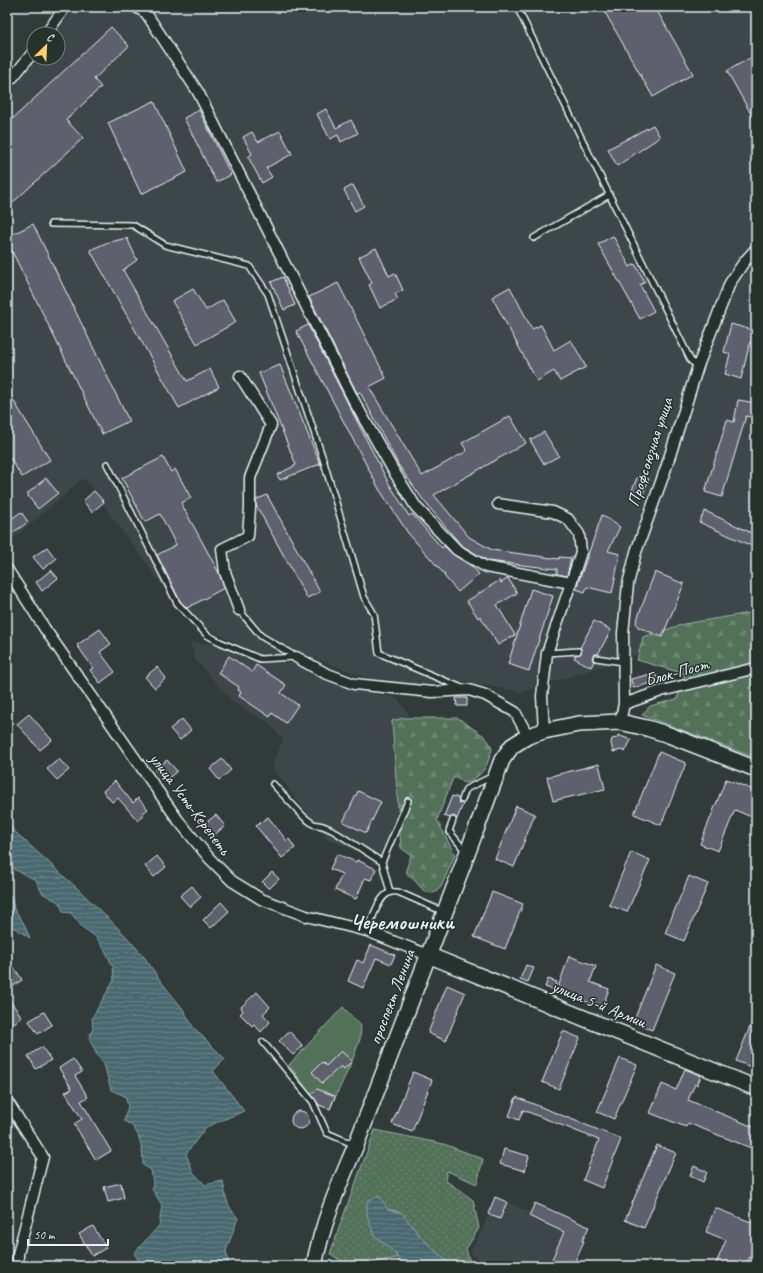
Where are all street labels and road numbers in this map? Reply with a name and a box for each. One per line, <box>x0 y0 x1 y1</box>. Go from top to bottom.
street label: Профсоюзная улица <box>623 394 679 509</box>
street label: Блок-Пост <box>643 653 713 691</box>
street label: улица Усть-Керепеть <box>144 748 236 860</box>
street label: проспект Ленина <box>364 946 420 1047</box>
street label: улица 5-й Армии <box>548 975 651 1033</box>

